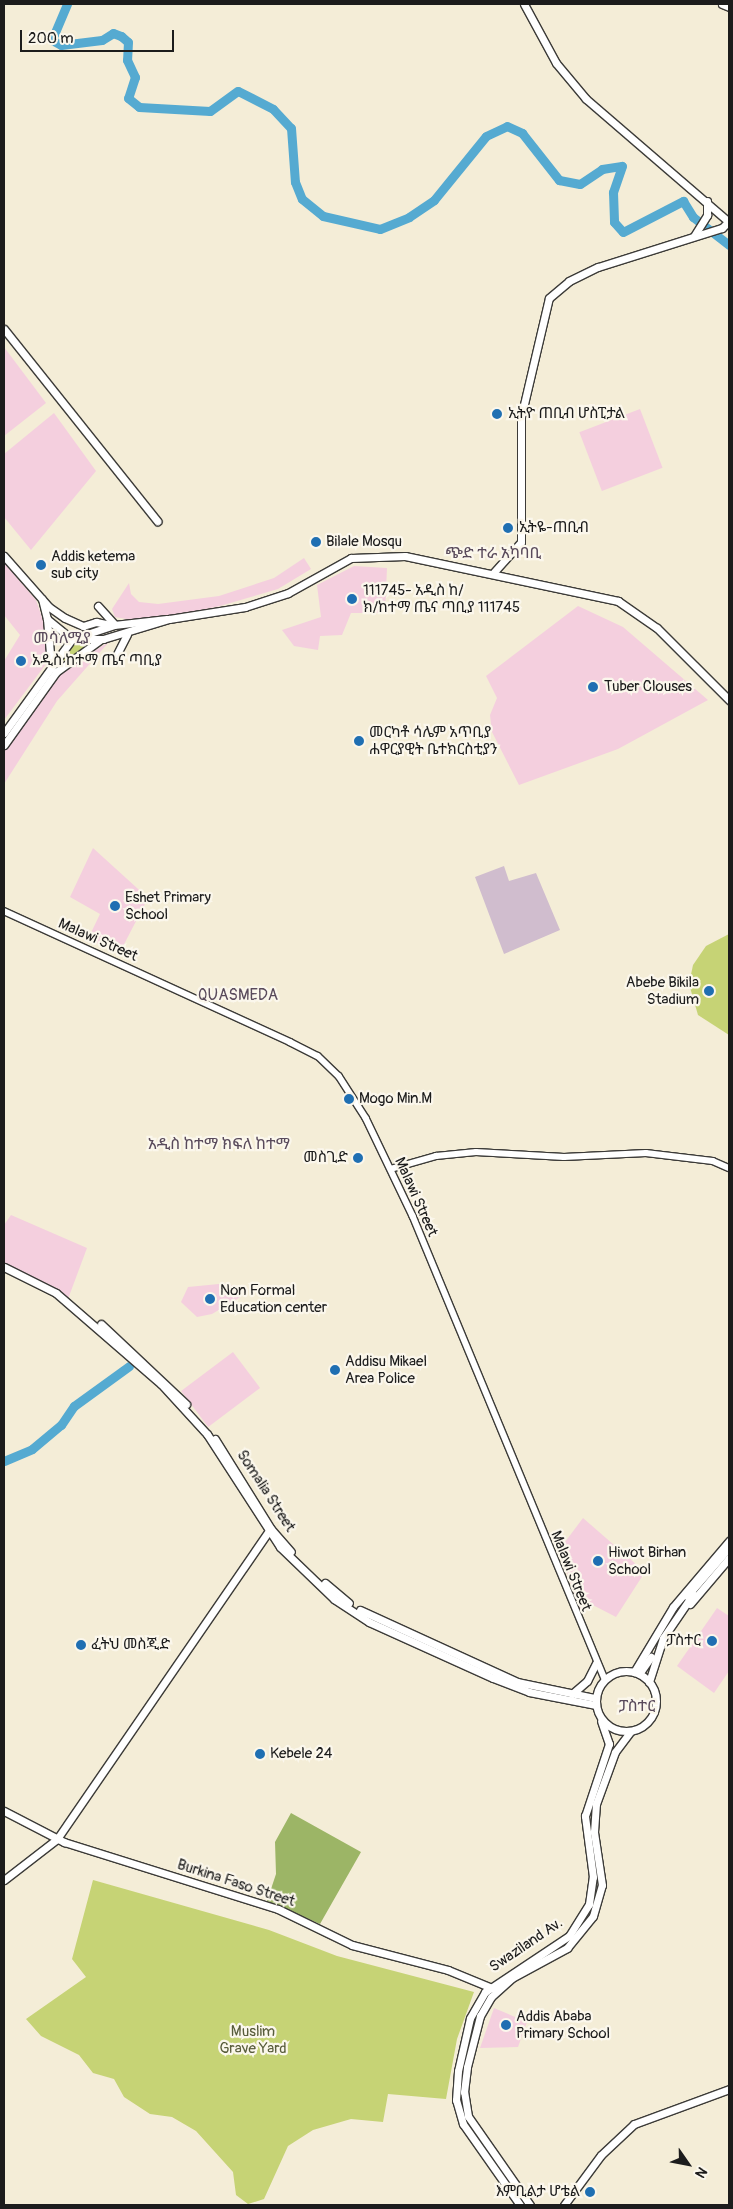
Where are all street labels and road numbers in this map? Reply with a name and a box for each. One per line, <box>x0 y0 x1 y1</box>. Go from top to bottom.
street label: Malawi Street <box>55 914 141 966</box>
street label: Malawi Street <box>390 1154 442 1240</box>
street label: Somalia Street <box>233 1447 299 1535</box>
street label: Malawi Street <box>547 1528 595 1614</box>
street label: Burkina Faso Street <box>175 1855 297 1911</box>
street label: Swaziland Av. <box>486 1914 566 1976</box>

